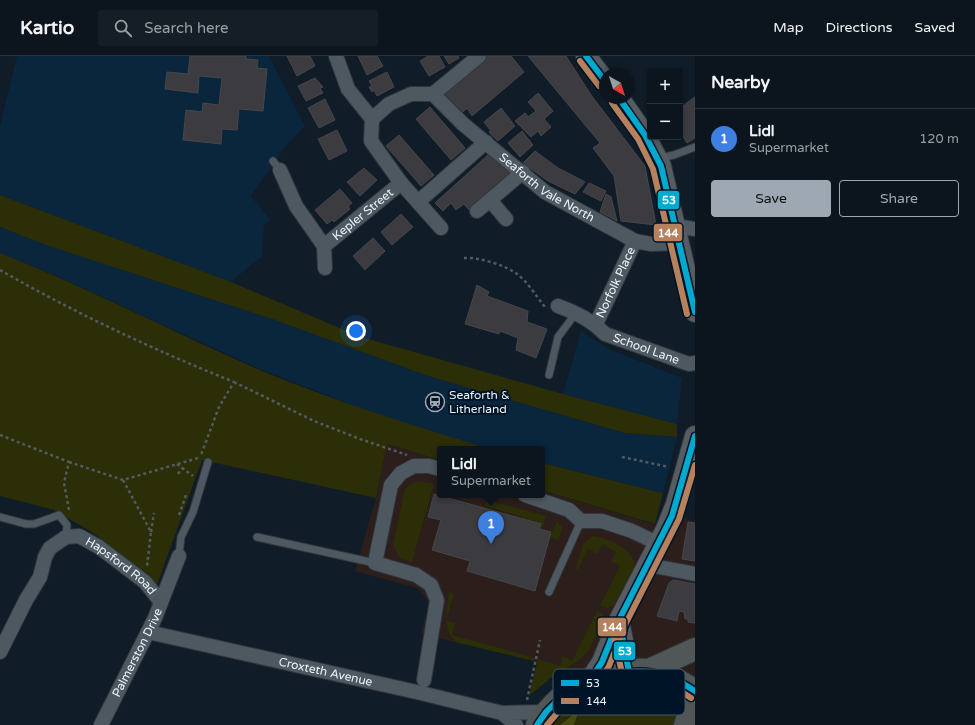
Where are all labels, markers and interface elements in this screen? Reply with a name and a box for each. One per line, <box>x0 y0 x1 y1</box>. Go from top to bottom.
search box <box>98 10 378 46</box>
text: Kartio <box>20 17 74 39</box>
icon: search <box>112 17 134 39</box>
text: Search here <box>144 19 229 37</box>
text: Map <box>773 19 804 36</box>
text: Directions <box>826 19 893 36</box>
text: Saved <box>915 19 955 36</box>
north arrow <box>599 68 635 104</box>
map controls <box>647 68 683 140</box>
button: + <box>647 68 683 104</box>
text: Nearby <box>711 72 770 93</box>
button: − <box>647 104 683 140</box>
text: Lidl <box>749 122 775 140</box>
text: 1 <box>720 131 728 147</box>
text: 120 m <box>919 131 959 147</box>
text: Supermarket <box>749 140 829 156</box>
street label: Seaforth Vale North <box>496 150 597 225</box>
button: Save <box>711 180 831 217</box>
button: Share <box>839 180 959 217</box>
street label: Kepler Street <box>330 185 396 243</box>
line badge: 53 <box>657 190 680 210</box>
text: 53 <box>662 194 676 207</box>
line badge: 144 <box>653 223 683 242</box>
text: 144 <box>658 227 678 240</box>
street label: Norfolk Place <box>593 245 638 320</box>
your location <box>346 321 366 341</box>
street label: School Lane <box>611 330 682 367</box>
place label: Seaforth & Litherland <box>449 388 510 416</box>
station icon: Seaforth & Litherland <box>424 391 446 413</box>
popup <box>437 446 545 498</box>
text: Lidl <box>451 455 477 473</box>
text: Supermarket <box>451 473 531 489</box>
pin: 1 <box>478 511 504 544</box>
street label: Hapsford Road <box>83 534 159 597</box>
street label: Palmerston Drive <box>109 606 165 699</box>
line badge: 144 <box>597 617 627 637</box>
text: 144 <box>602 621 622 634</box>
line badge: 53 <box>613 641 636 661</box>
text: 53 <box>618 645 632 658</box>
street label: Croxteth Avenue <box>277 654 374 689</box>
legend <box>553 669 685 715</box>
text: 53 <box>586 677 600 690</box>
text: 144 <box>586 695 607 708</box>

